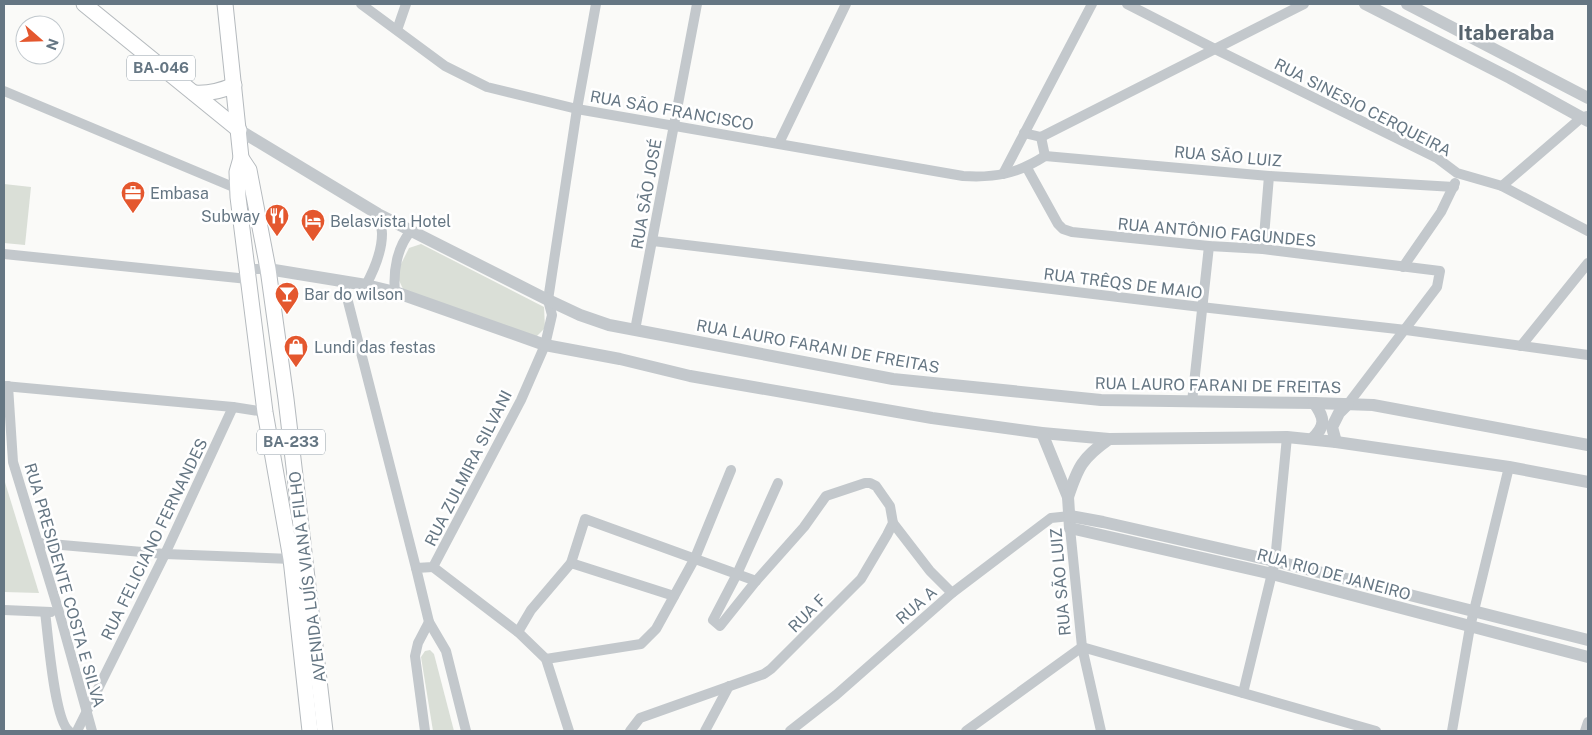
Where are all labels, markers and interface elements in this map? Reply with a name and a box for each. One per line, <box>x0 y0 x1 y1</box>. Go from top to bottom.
north arrow <box>15 15 65 65</box>
district label: Itaberaba <box>1458 20 1554 45</box>
text: N <box>43 37 62 52</box>
street label: RUA SINESIO CERQUEIRA <box>1271 55 1454 160</box>
road number: BA-046 <box>127 56 195 80</box>
street label: RUA SÃO FRANCISCO <box>589 86 755 134</box>
street label: RUA SÃO JOSÉ <box>626 137 666 251</box>
street label: RUA SÃO LUIZ <box>1173 141 1283 171</box>
office icon: Embasa <box>120 180 146 214</box>
place label: Embasa <box>150 184 209 203</box>
restaurant icon: Subway <box>264 203 290 237</box>
place label: Subway <box>201 207 260 226</box>
hotel icon: Belasvista Hotel <box>300 208 326 242</box>
place label: Belasvista Hotel <box>330 212 451 231</box>
street label: RUA ANTÔNIO FAGUNDES <box>1117 213 1317 251</box>
street label: RUA TRÊQS DE MAIO <box>1042 263 1204 303</box>
bar icon: Bar do wilson <box>274 281 300 315</box>
place label: Bar do wilson <box>304 285 403 304</box>
street label: RUA LAURO FARANI DE FREITAS <box>695 316 941 377</box>
shop icon: Lundi das festas <box>283 334 309 368</box>
place label: Lundi das festas <box>314 338 436 357</box>
street label: RUA LAURO FARANI DE FREITAS <box>1095 374 1341 397</box>
street label: RUA ZULMIRA SILVANI <box>421 387 516 549</box>
road number: BA-233 <box>257 430 325 454</box>
street label: RUA FELICIANO FERNANDES <box>97 435 212 643</box>
street label: RUA PRESIDENTE COSTA E SILVA <box>20 461 109 709</box>
street label: AVENIDA LUÍS VIANA FILHO <box>284 470 330 684</box>
street label: RUA SÃO LUIZ <box>1045 527 1075 637</box>
street label: RUA RIO DE JANEIRO <box>1255 545 1413 604</box>
street label: RUA A <box>892 583 941 628</box>
street label: RUA F <box>784 590 830 636</box>

